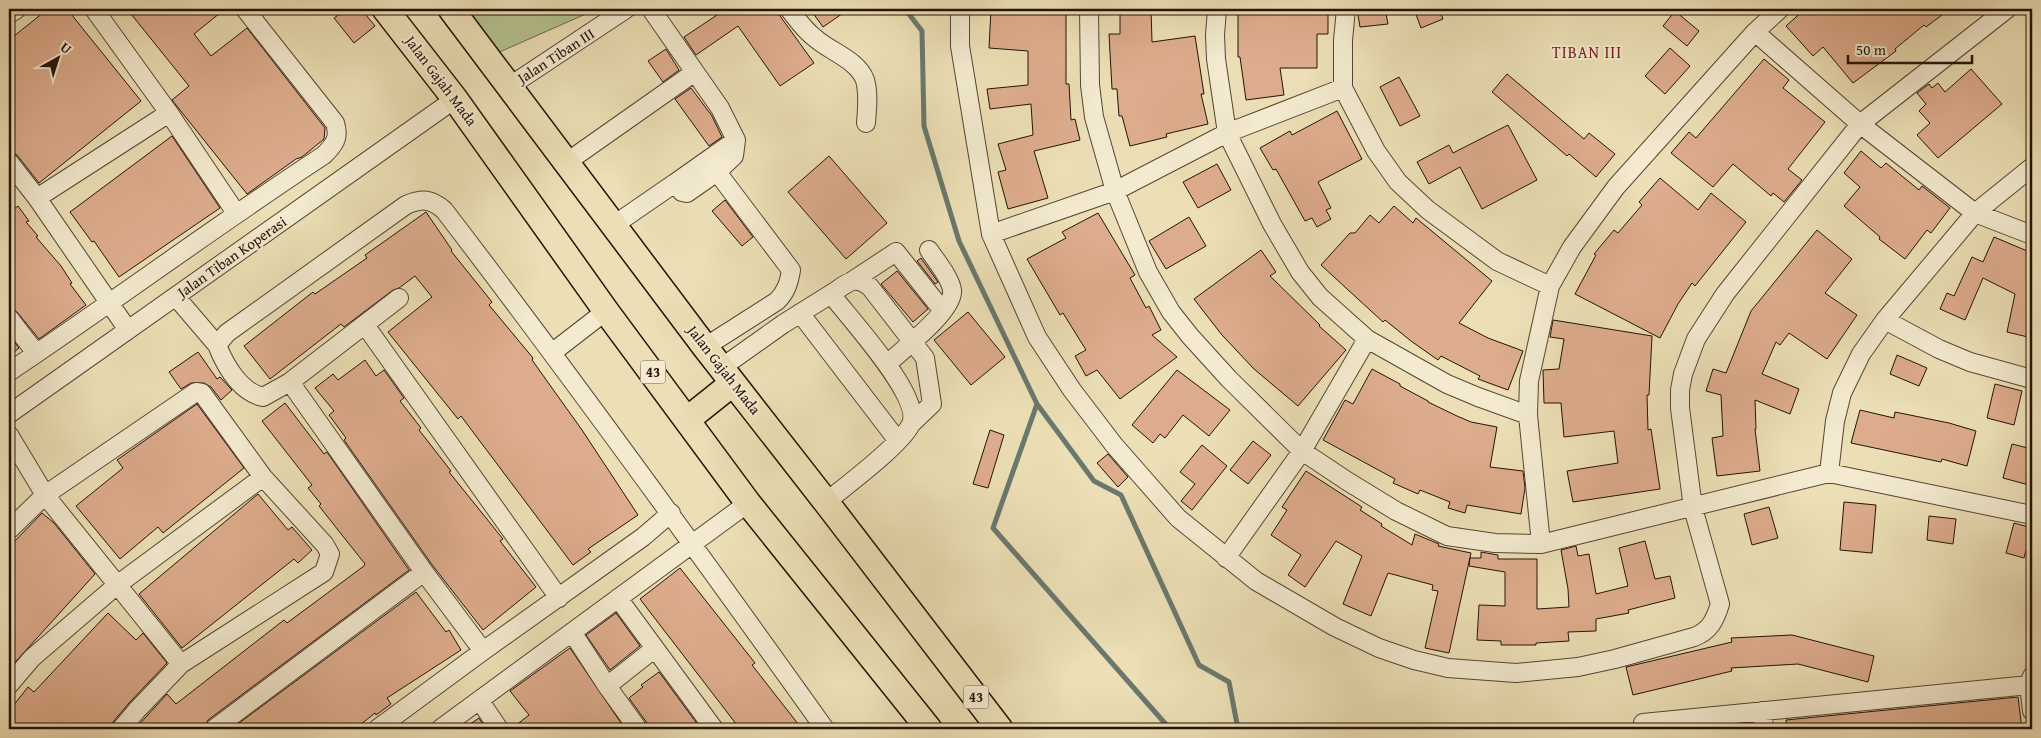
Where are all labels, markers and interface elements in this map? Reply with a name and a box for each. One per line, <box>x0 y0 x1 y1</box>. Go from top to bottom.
street label: Jalan Tiban III <box>511 23 598 89</box>
street label: Jalan Gajah Mada <box>399 30 482 130</box>
north arrow <box>32 32 82 82</box>
scale bar <box>1848 32 1972 64</box>
text: U <box>56 37 77 59</box>
text: 50 m <box>1856 39 1887 60</box>
district label: TIBAN III <box>1552 40 1622 64</box>
street label: Jalan Tiban Koperasi <box>171 211 291 303</box>
street label: Jalan Gajah Mada <box>682 319 766 419</box>
road number: 43 <box>640 361 666 384</box>
road number: 43 <box>964 686 988 709</box>

